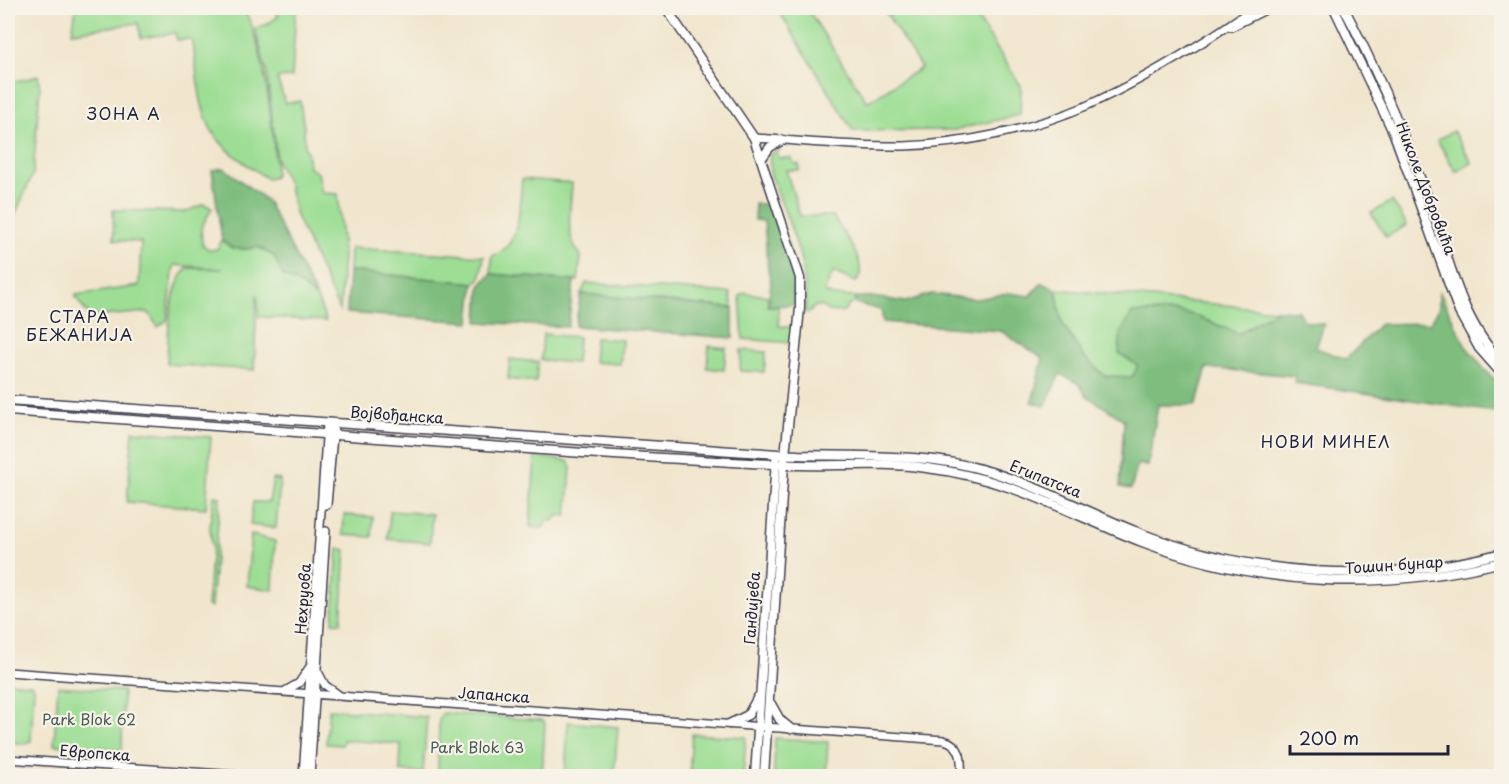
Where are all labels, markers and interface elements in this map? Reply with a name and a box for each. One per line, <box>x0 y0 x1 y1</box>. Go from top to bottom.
district label: ЗОНА А <box>87 101 161 125</box>
street label: Николе Добровића <box>1391 118 1463 258</box>
district label: СТАРА БЕЖАНИЈА <box>26 304 134 346</box>
street label: Војвођанска <box>349 399 445 429</box>
district label: НОВИ МИНЕЛ <box>1261 429 1391 453</box>
street label: Египатска <box>1007 453 1086 503</box>
street label: Тошин бунар <box>1344 549 1444 579</box>
street label: Нехруова <box>288 562 316 635</box>
street label: Гандијева <box>737 570 765 645</box>
street label: Јапанска <box>457 680 531 708</box>
park label: Park Blok 62 <box>42 707 136 730</box>
scale bar <box>1290 718 1448 756</box>
text: 200 m <box>1299 724 1359 751</box>
park label: Park Blok 63 <box>430 735 524 758</box>
street label: Европска <box>59 738 132 766</box>

